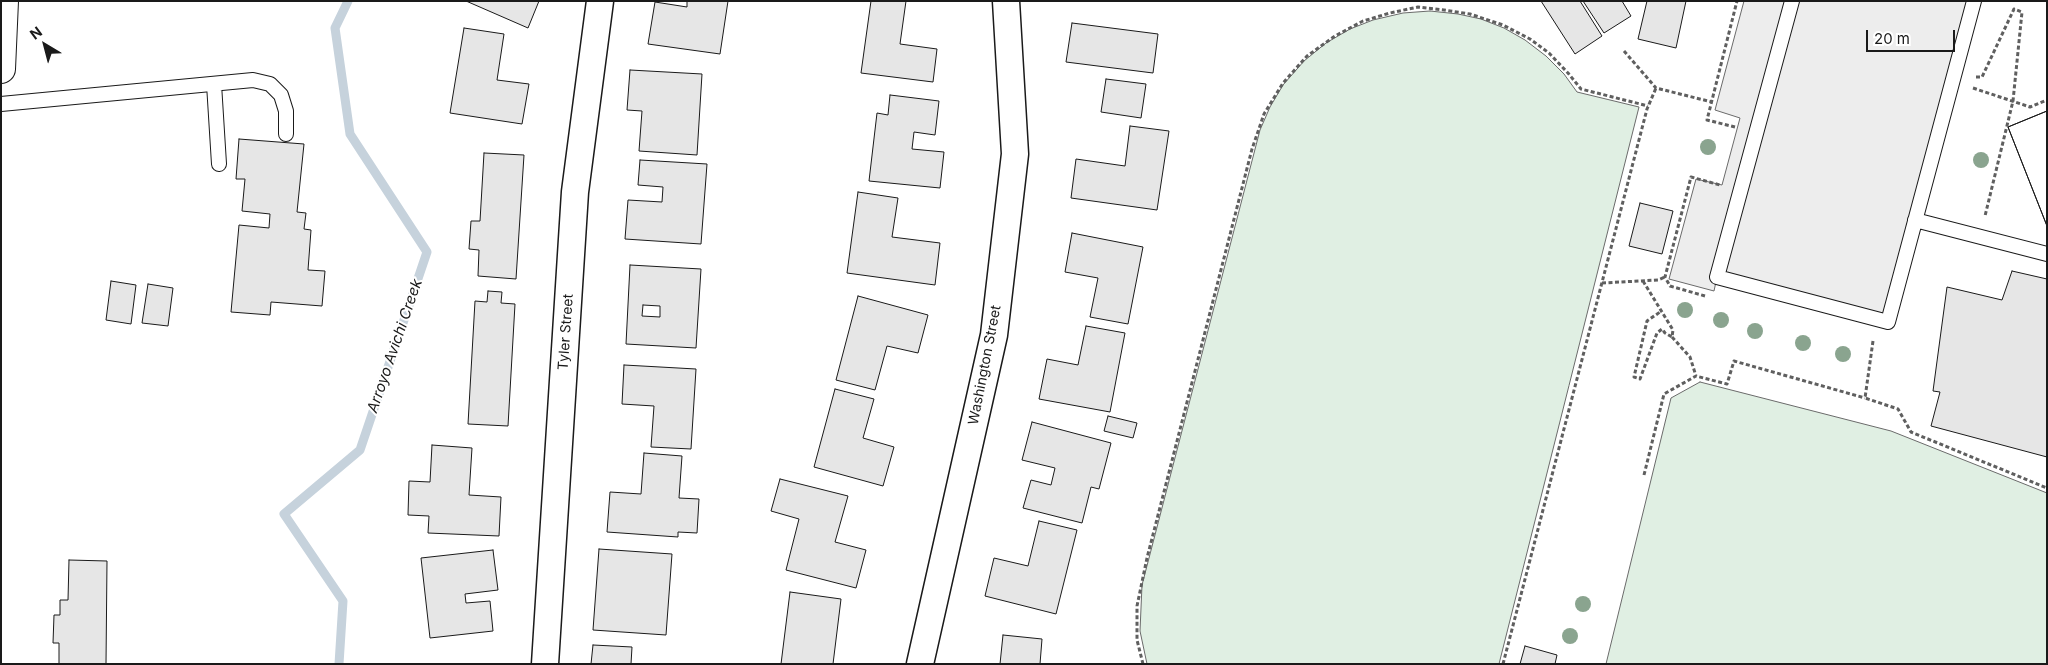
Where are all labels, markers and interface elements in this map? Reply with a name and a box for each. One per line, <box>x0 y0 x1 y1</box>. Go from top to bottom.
north arrow <box>20 20 70 70</box>
scale bar <box>1868 20 1957 52</box>
text: N <box>26 23 45 43</box>
text: 20 m <box>1874 29 1910 48</box>
water label: Arroyo Avichi Creek <box>364 277 426 415</box>
street label: Tyler Street <box>555 293 577 371</box>
street label: Washington Street <box>965 304 1005 426</box>

